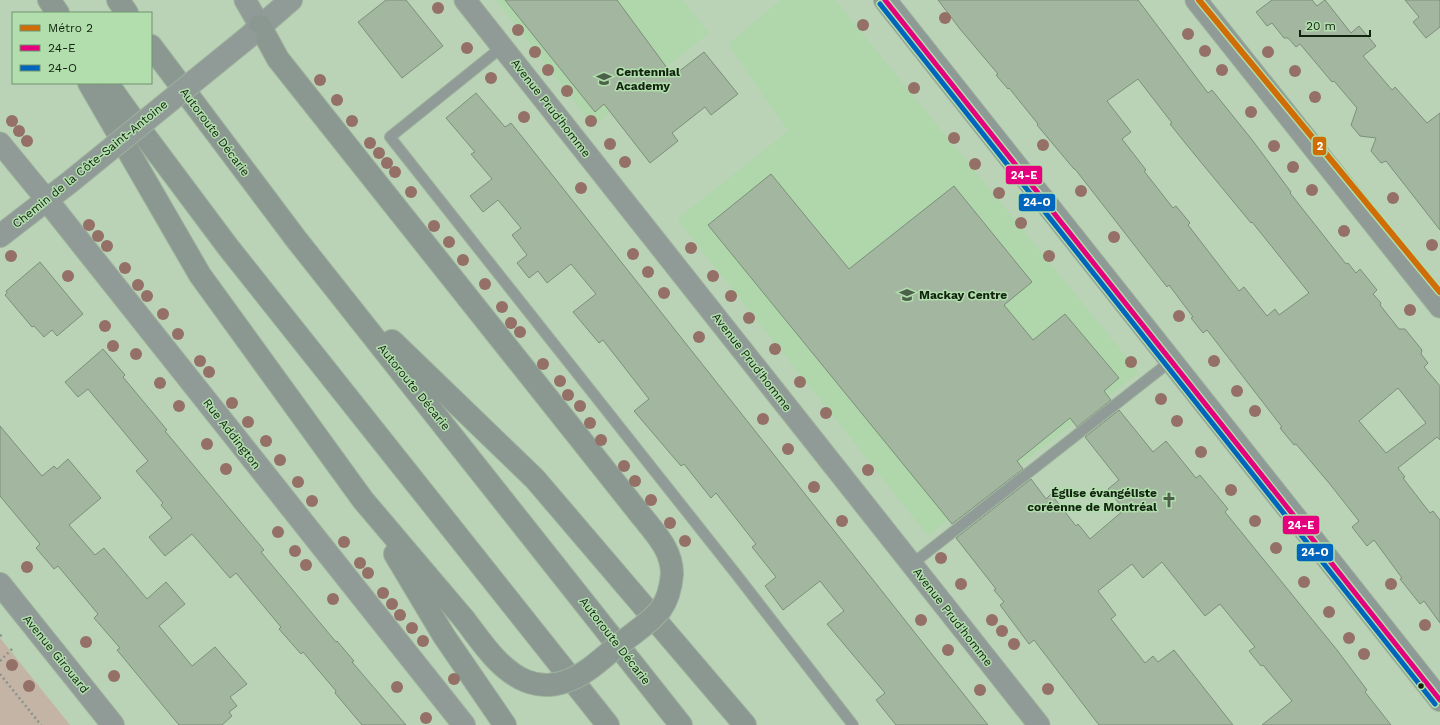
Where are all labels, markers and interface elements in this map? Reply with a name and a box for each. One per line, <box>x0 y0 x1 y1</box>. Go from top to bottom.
legend <box>12 12 152 84</box>
scale bar <box>1300 12 1370 38</box>
text: 20 m <box>1306 19 1336 33</box>
text: Métro 2 <box>48 21 93 35</box>
text: 24-E <box>48 41 76 55</box>
street label: Avenue Prud'homme <box>508 56 594 160</box>
text: 24-O <box>48 61 77 75</box>
place label: Centennial Academy <box>616 65 680 93</box>
school or university icon: Centennial Academy <box>595 70 613 88</box>
street label: Autoroute Décarie <box>177 85 253 179</box>
street label: Chemin de la Côte-Saint-Antoine <box>10 97 170 231</box>
line badge: 2 <box>1312 136 1327 156</box>
text: 2 <box>1317 140 1324 153</box>
line badge: 24-E <box>1005 165 1043 185</box>
text: 24-E <box>1011 169 1037 182</box>
line badge: 24-O <box>1018 193 1056 212</box>
text: 24-O <box>1023 196 1051 209</box>
school or university icon: Mackay Centre <box>898 286 916 304</box>
place label: Mackay Centre <box>919 288 1007 302</box>
street label: Avenue Prud'homme <box>709 310 795 414</box>
street label: Autoroute Décarie <box>375 341 453 433</box>
street label: Rue Addington <box>200 396 264 472</box>
place label: Église évangéliste coréenne de Montréal <box>1027 486 1157 514</box>
church icon: Église évangéliste coréenne de Montréal <box>1160 491 1178 509</box>
line badge: 24-E <box>1282 515 1320 535</box>
text: 24-E <box>1288 519 1314 532</box>
line badge: 24-O <box>1296 543 1334 562</box>
text: 24-O <box>1301 546 1329 559</box>
street label: Avenue Prud'homme <box>910 565 996 669</box>
street label: Autoroute Décarie <box>577 595 653 687</box>
street label: Avenue Girouard <box>20 612 92 696</box>
unlabelled marker <box>1416 681 1426 691</box>

